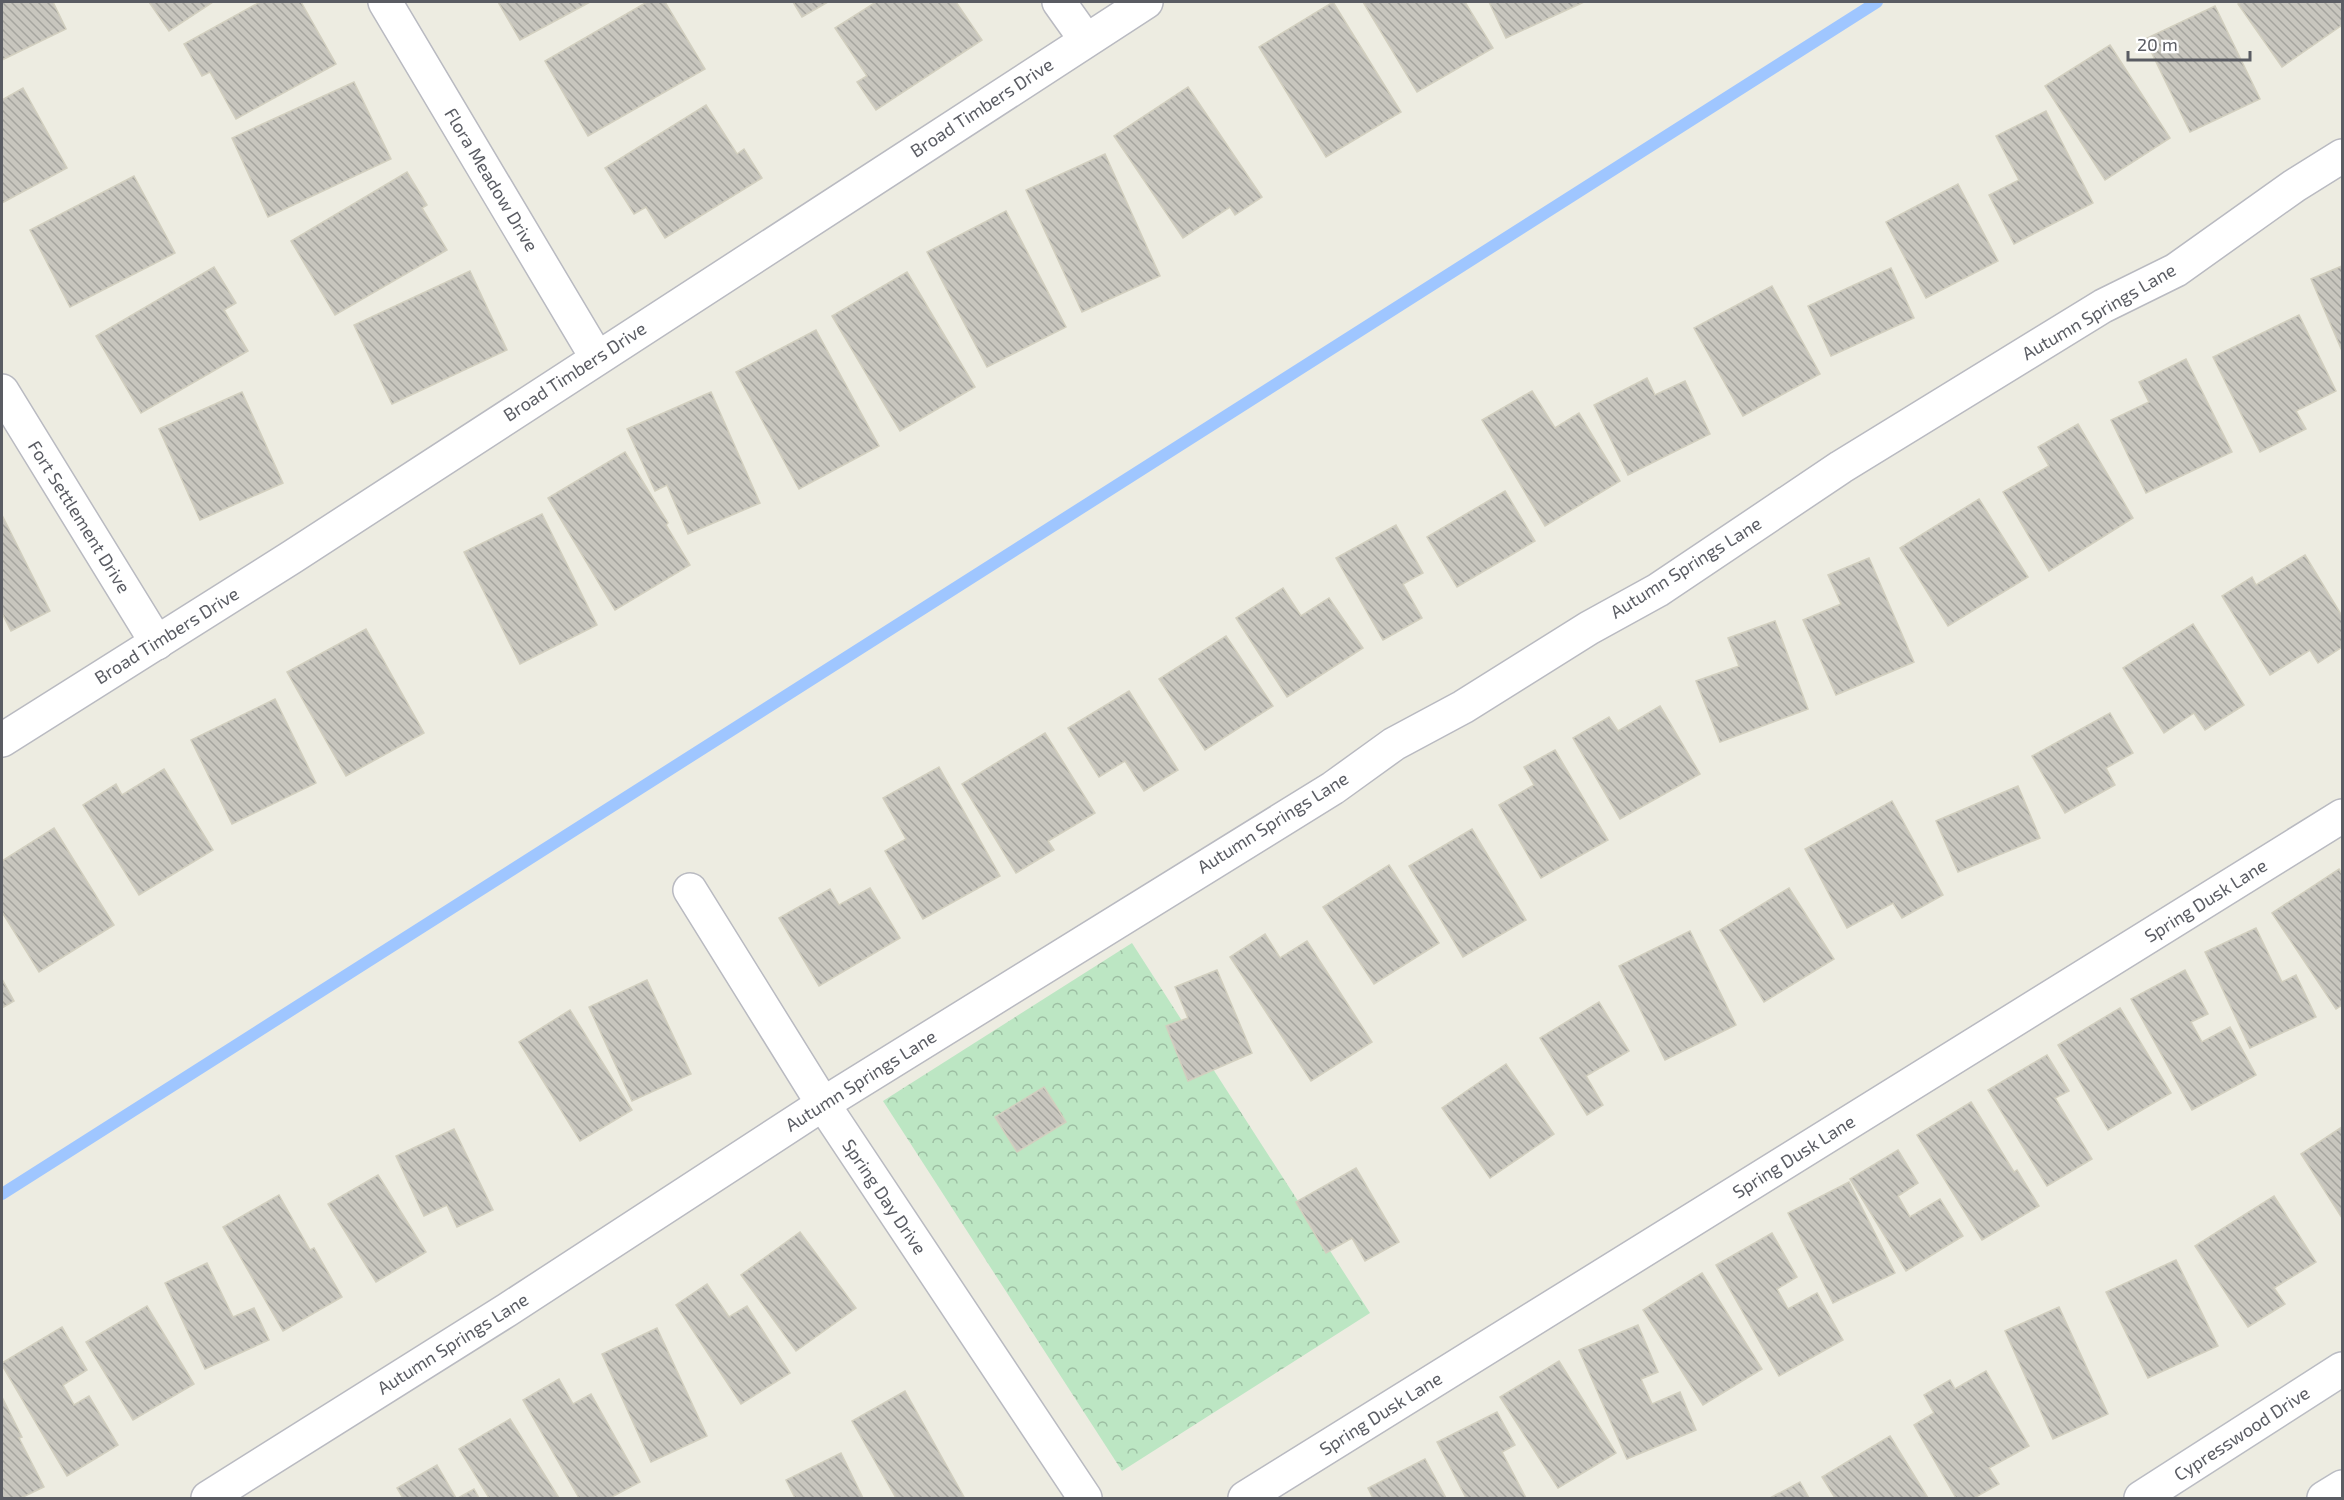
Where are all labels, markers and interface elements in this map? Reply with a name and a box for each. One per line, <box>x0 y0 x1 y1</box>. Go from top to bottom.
scale bar <box>2128 24 2250 62</box>
text: 20 m <box>2137 33 2178 55</box>
street label: Broad Timbers Drive <box>906 53 1057 162</box>
street label: Flora Meadow Drive <box>440 104 543 255</box>
street label: Autumn Springs Lane <box>2018 258 2179 364</box>
street label: Broad Timbers Drive <box>499 317 650 426</box>
street label: Fort Settlement Drive <box>24 436 136 597</box>
street label: Autumn Springs Lane <box>1606 512 1765 623</box>
street label: Broad Timbers Drive <box>90 582 243 688</box>
street label: Autumn Springs Lane <box>1193 767 1352 878</box>
street label: Spring Dusk Lane <box>2140 854 2271 947</box>
street label: Autumn Springs Lane <box>781 1025 940 1136</box>
street label: Spring Dusk Lane <box>1728 1110 1859 1203</box>
street label: Spring Day Drive <box>838 1135 932 1258</box>
street label: Autumn Springs Lane <box>373 1288 532 1399</box>
street label: Spring Dusk Lane <box>1315 1367 1446 1460</box>
street label: Cypresswood Drive <box>2170 1381 2313 1485</box>

